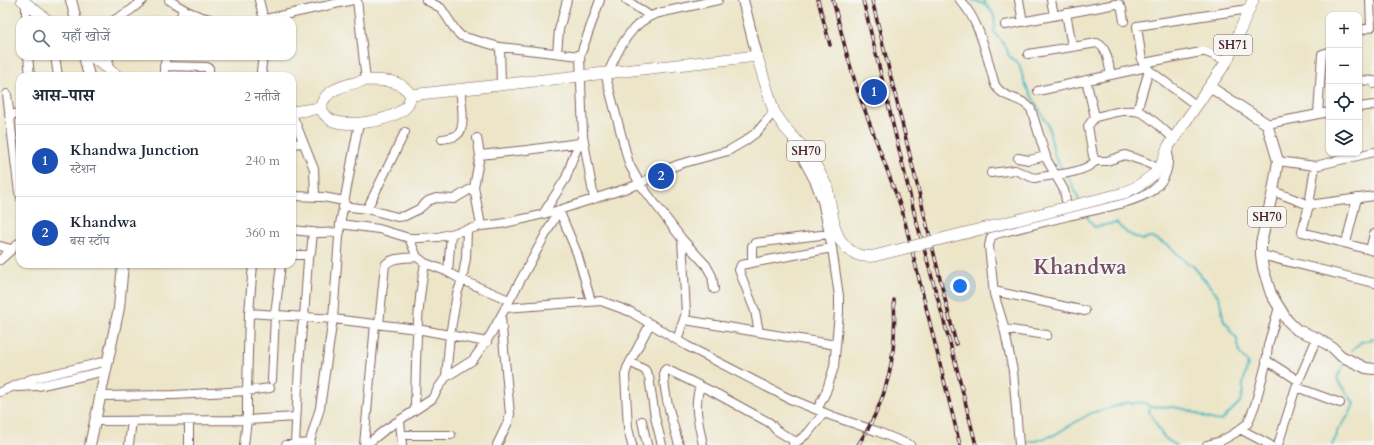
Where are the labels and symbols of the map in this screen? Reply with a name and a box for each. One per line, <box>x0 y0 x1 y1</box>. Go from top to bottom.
road number: SH71 <box>1214 35 1252 55</box>
pin: 1 <box>861 77 887 107</box>
road number: SH70 <box>787 141 825 161</box>
pin: 2 <box>648 161 674 191</box>
road number: SH70 <box>1248 207 1286 227</box>
district label: Khandwa <box>1033 253 1127 282</box>
your location <box>950 276 970 296</box>

